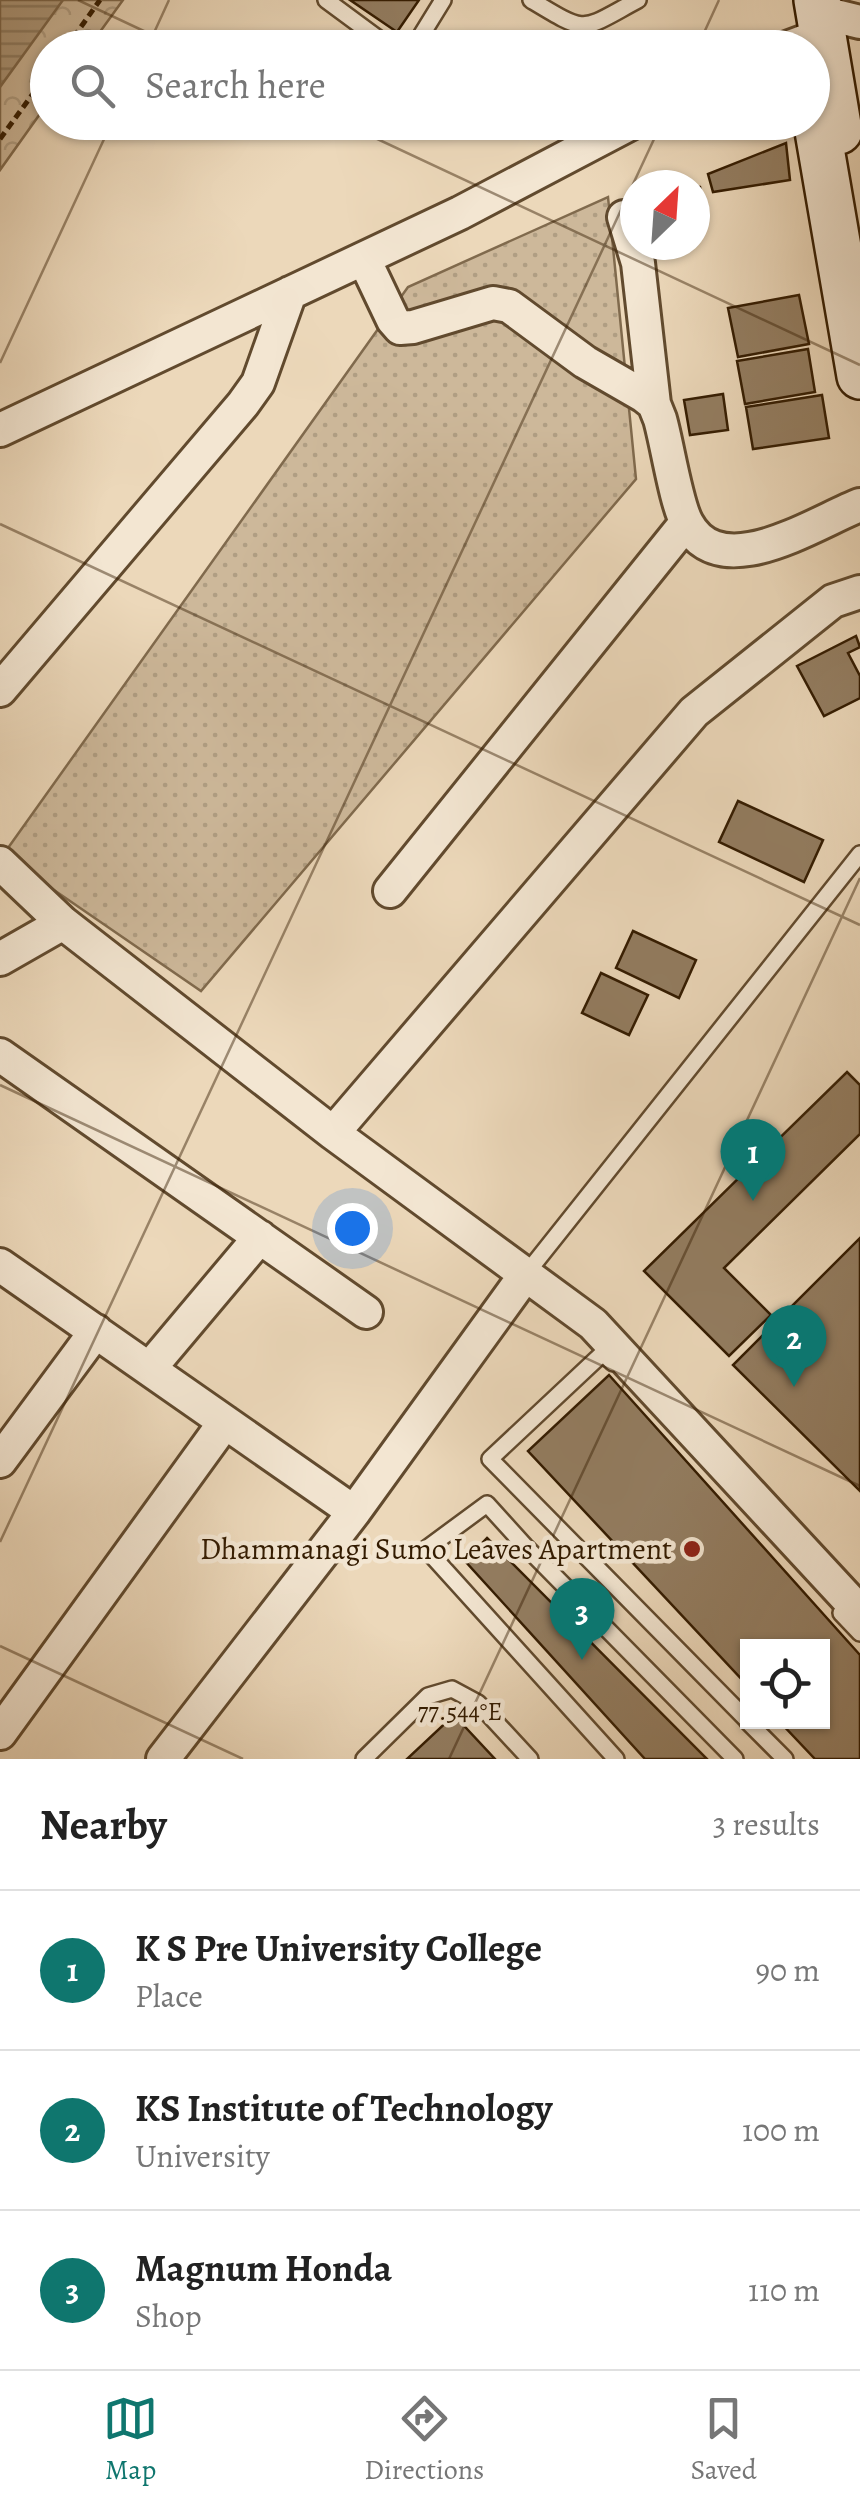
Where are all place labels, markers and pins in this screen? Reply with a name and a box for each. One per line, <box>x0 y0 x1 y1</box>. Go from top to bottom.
pin: 1 <box>720 1118 786 1201</box>
pin: 2 <box>762 1304 826 1387</box>
place label: Dhammanagi Sumo Leaves Apartment <box>200 1529 672 1569</box>
marker: Dhammanagi Sumo Leaves Apartment <box>681 1538 703 1560</box>
pin: 3 <box>550 1578 614 1660</box>

